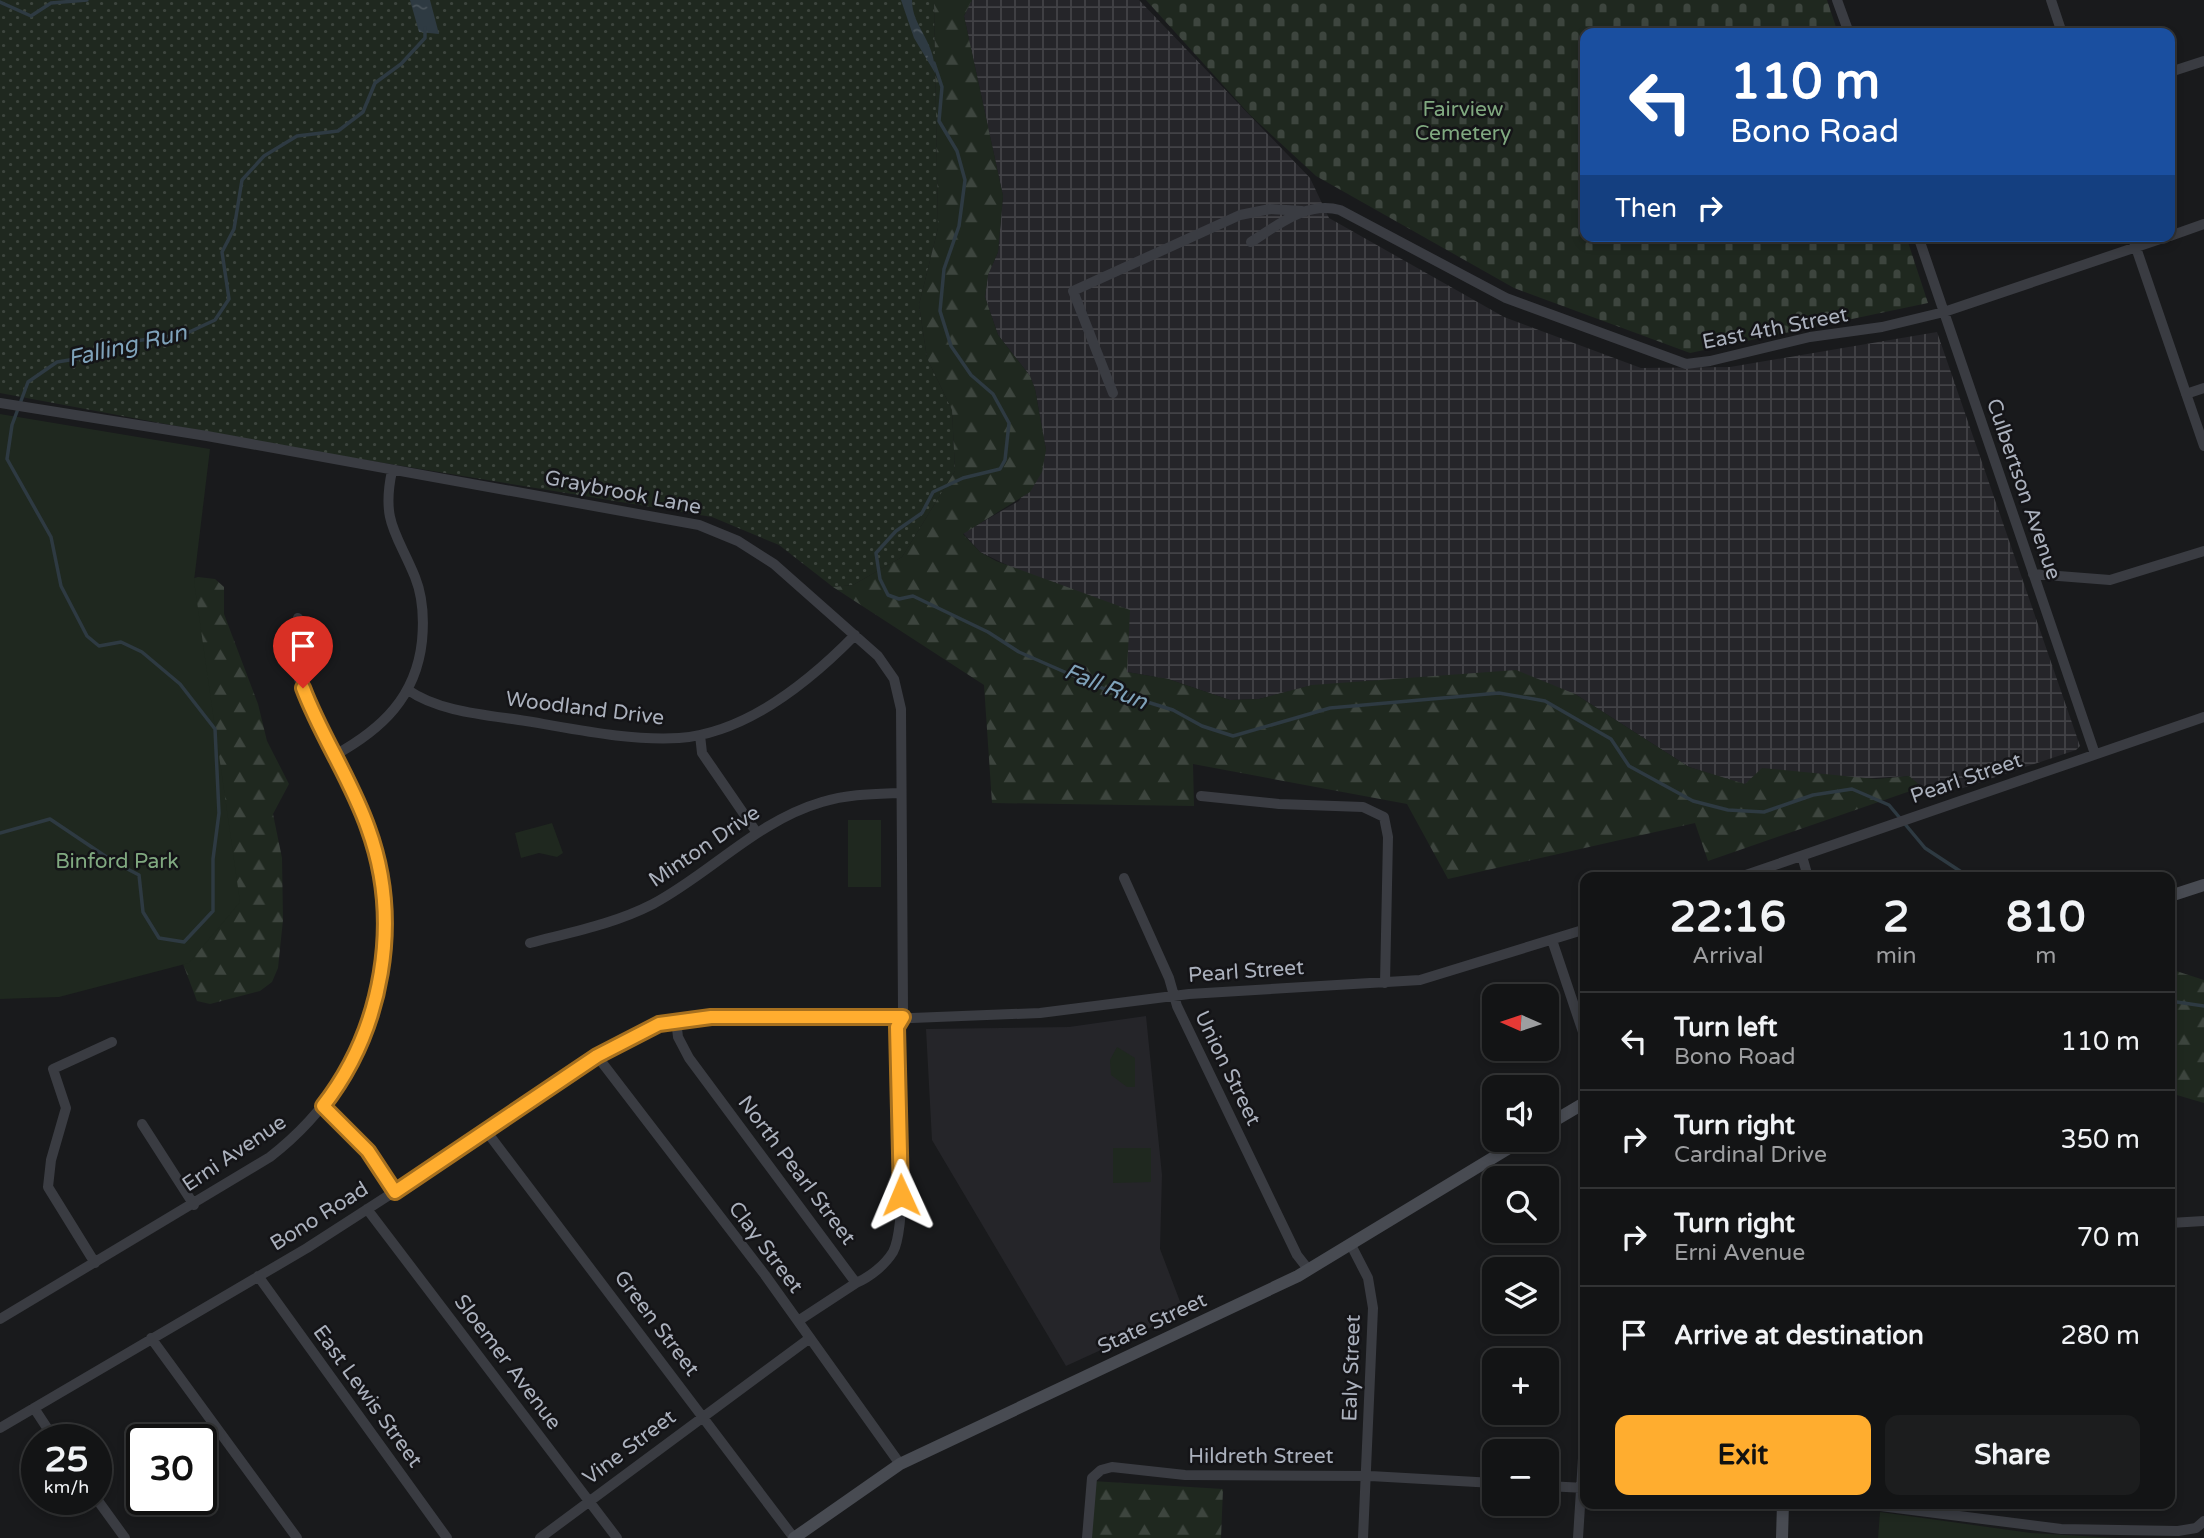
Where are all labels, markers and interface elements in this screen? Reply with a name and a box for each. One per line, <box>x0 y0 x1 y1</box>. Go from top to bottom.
text: 110 m <box>1730 53 1880 112</box>
icon: left <box>1615 56 1706 147</box>
park label: Fairview Cemetery <box>1415 97 1511 146</box>
text: Bono Road <box>1730 113 1899 151</box>
icon: right <box>1691 189 1729 227</box>
text: Then <box>1615 193 1677 224</box>
street label: East 4th Street <box>1700 302 1850 355</box>
water label: Falling Run <box>65 318 190 373</box>
street label: Culbertson Avenue <box>1981 395 2066 583</box>
street label: Graybrook Lane <box>543 465 703 520</box>
pin <box>273 616 333 688</box>
icon: arrive <box>284 627 322 665</box>
water label: Fall Run <box>1060 658 1152 717</box>
street label: Woodland Drive <box>504 686 666 731</box>
street label: Pearl Street <box>1907 748 2025 809</box>
street label: Minton Drive <box>644 800 765 893</box>
park label: Binford Park <box>55 849 179 874</box>
text: 22:16 <box>1670 892 1786 943</box>
text: 2 <box>1883 892 1909 943</box>
text: 810 <box>2006 892 2085 943</box>
text: Arrival <box>1692 942 1763 970</box>
text: min <box>1876 942 1917 970</box>
text: m <box>2035 942 2056 970</box>
street label: Pearl Street <box>1187 955 1305 988</box>
north arrow <box>1482 984 1559 1060</box>
map controls <box>1482 984 1559 1516</box>
street label: Union Street <box>1189 1007 1266 1130</box>
text: Turn left <box>1674 1012 1777 1043</box>
icon: left <box>1615 1022 1653 1060</box>
text: 110 m <box>2060 1026 2140 1057</box>
text: Bono Road <box>1674 1043 1796 1071</box>
button: sound <box>1482 1075 1559 1152</box>
street label: North Pearl Street <box>732 1091 861 1250</box>
street label: Erni Avenue <box>178 1109 291 1197</box>
text: Turn right <box>1674 1110 1795 1141</box>
icon: right <box>1615 1120 1653 1158</box>
text: 350 m <box>2060 1124 2140 1155</box>
text: Cardinal Drive <box>1674 1141 1827 1169</box>
position arrow <box>864 1158 938 1232</box>
button: search <box>1482 1166 1559 1243</box>
street label: Bono Road <box>266 1176 373 1256</box>
street label: Clay Street <box>723 1197 808 1298</box>
text: Turn right <box>1674 1208 1795 1239</box>
icon: right <box>1615 1218 1653 1256</box>
text: 70 m <box>2077 1222 2140 1253</box>
text: Erni Avenue <box>1674 1239 1805 1267</box>
button: layers <box>1482 1257 1559 1334</box>
street label: Green Street <box>609 1266 704 1381</box>
street label: State Street <box>1094 1287 1211 1360</box>
street label: Sloemer Avenue <box>449 1290 567 1435</box>
street label: Ealy Street <box>1337 1314 1366 1422</box>
icon: arrive <box>1615 1316 1653 1354</box>
street label: East Lewis Street <box>308 1320 428 1472</box>
text: Arrive at destination <box>1674 1320 1924 1351</box>
text: 280 m <box>2060 1320 2140 1351</box>
button: + <box>1482 1348 1559 1425</box>
street label: Vine Street <box>578 1404 681 1490</box>
button: Exit <box>1615 1415 1871 1495</box>
button: Share <box>1885 1415 2140 1495</box>
speed limit sign: 30 <box>126 1424 217 1515</box>
text: 25 <box>45 1439 88 1481</box>
button: − <box>1482 1439 1559 1516</box>
street label: Hildreth Street <box>1188 1444 1334 1469</box>
text: km/h <box>44 1476 89 1498</box>

